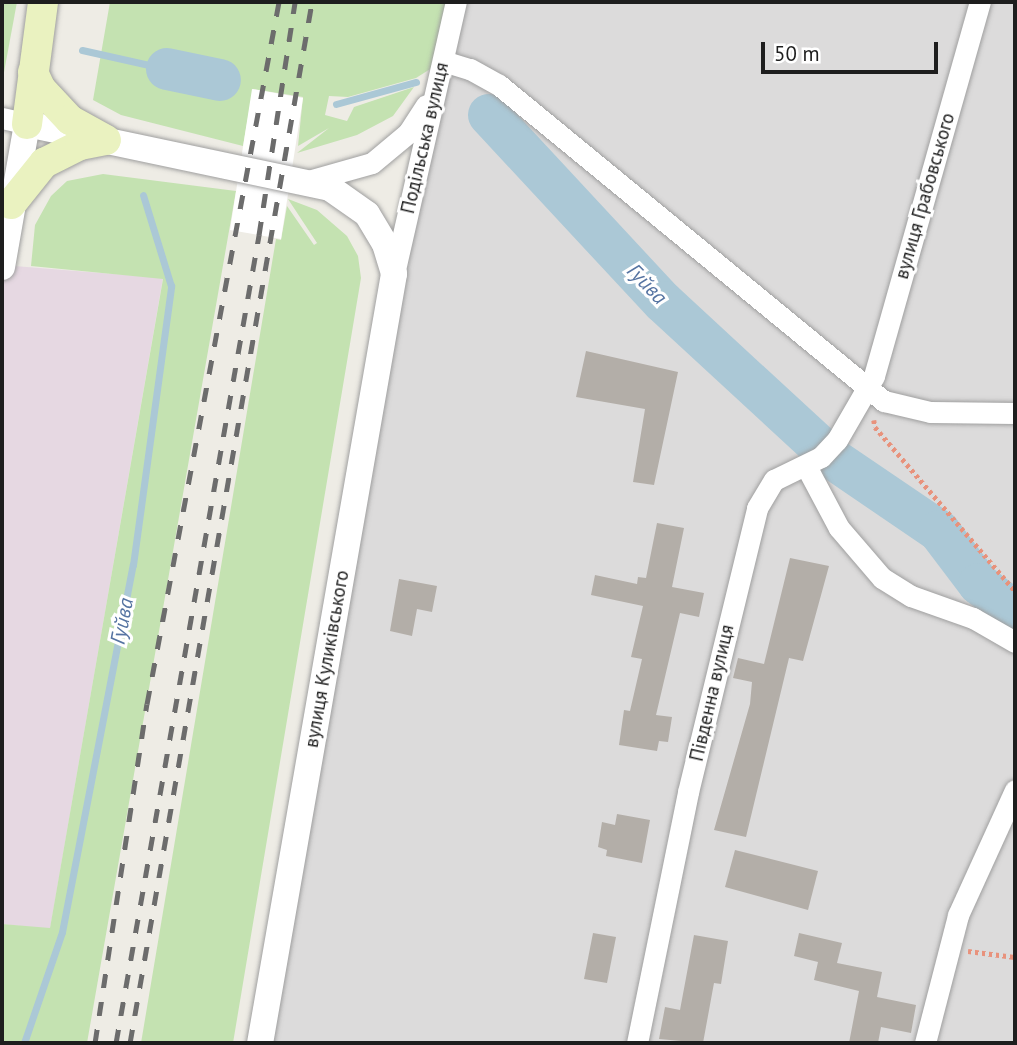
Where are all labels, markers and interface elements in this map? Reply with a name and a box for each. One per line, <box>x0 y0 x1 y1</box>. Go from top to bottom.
scale bar <box>765 28 942 72</box>
text: 50 m <box>774 40 820 67</box>
street label: Подільська вулиця <box>397 60 453 216</box>
street label: вулиця Грабовського <box>890 110 960 282</box>
water label: Гуйва <box>622 259 672 309</box>
street label: вулиця Куликівського <box>300 569 354 749</box>
water label: Гуйва <box>105 596 139 646</box>
street label: Південна вулиця <box>685 622 739 764</box>

